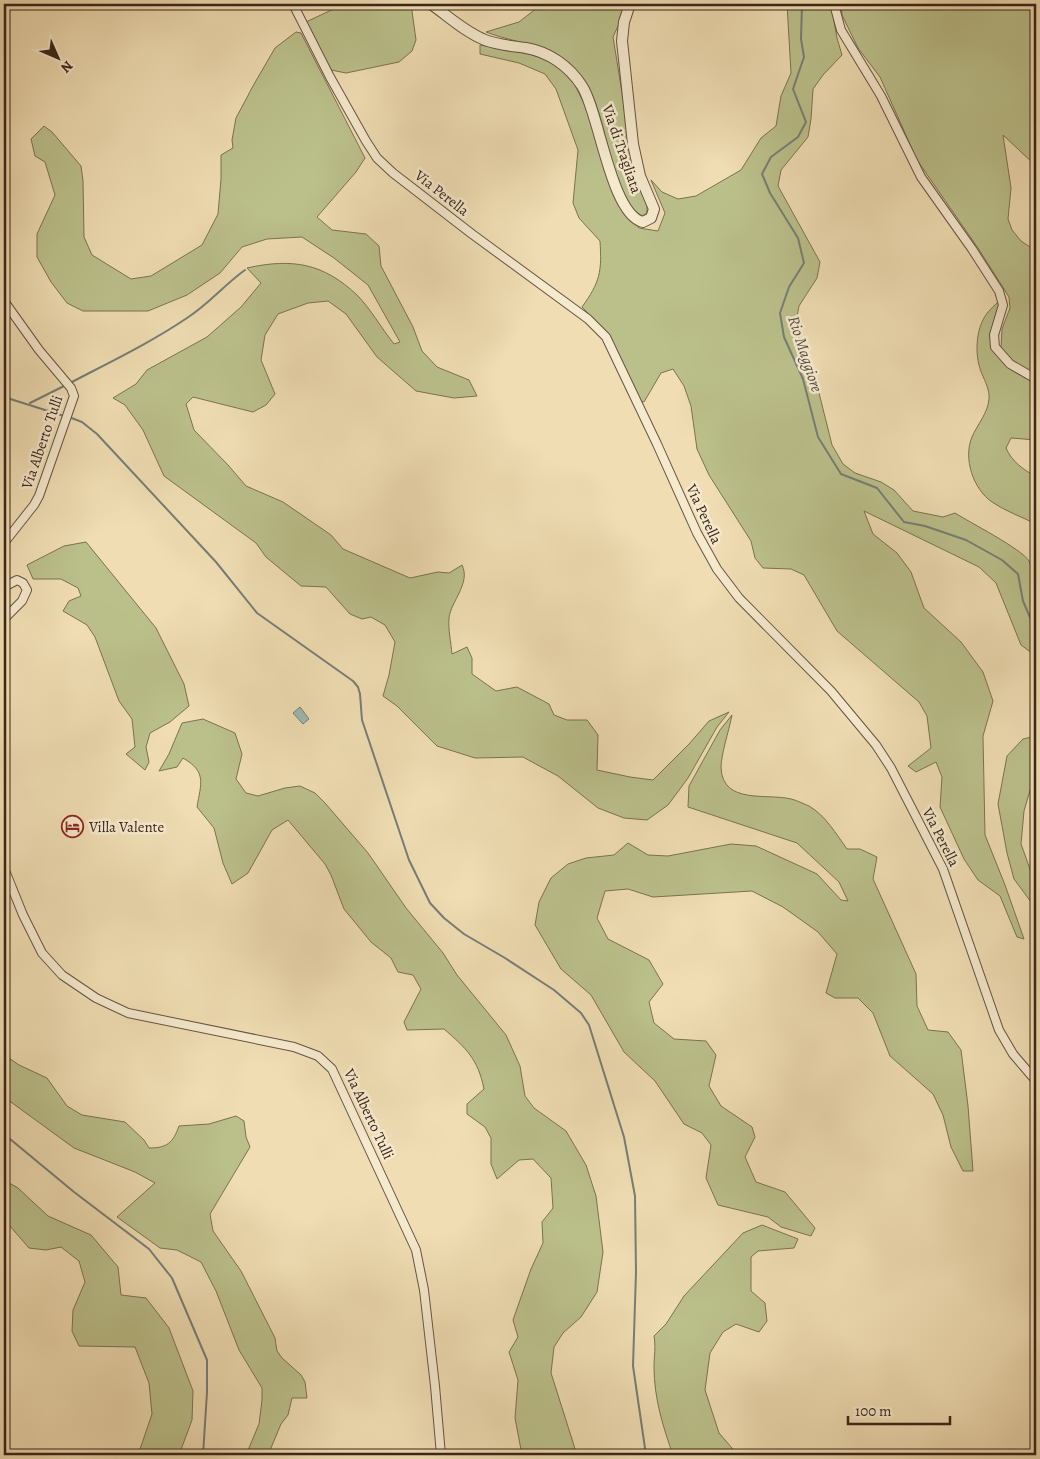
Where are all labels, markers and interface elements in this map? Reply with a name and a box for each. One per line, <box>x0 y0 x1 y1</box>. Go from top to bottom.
north arrow <box>32 32 82 82</box>
text: N <box>57 57 77 77</box>
street label: Via di Tragliata <box>597 101 647 196</box>
street label: Via Perella <box>410 165 473 220</box>
water label: Rio Maggiore <box>782 313 828 395</box>
street label: Via Alberto Tulli <box>16 393 67 492</box>
street label: Via Perella <box>681 480 727 547</box>
street label: Via Perella <box>917 803 964 870</box>
hotel icon: Villa Valente <box>61 815 85 839</box>
place label: Villa Valente <box>88 817 165 837</box>
street label: Via Alberto Tulli <box>339 1065 399 1163</box>
scale bar <box>848 1394 950 1426</box>
text: 100 m <box>855 1401 892 1421</box>

